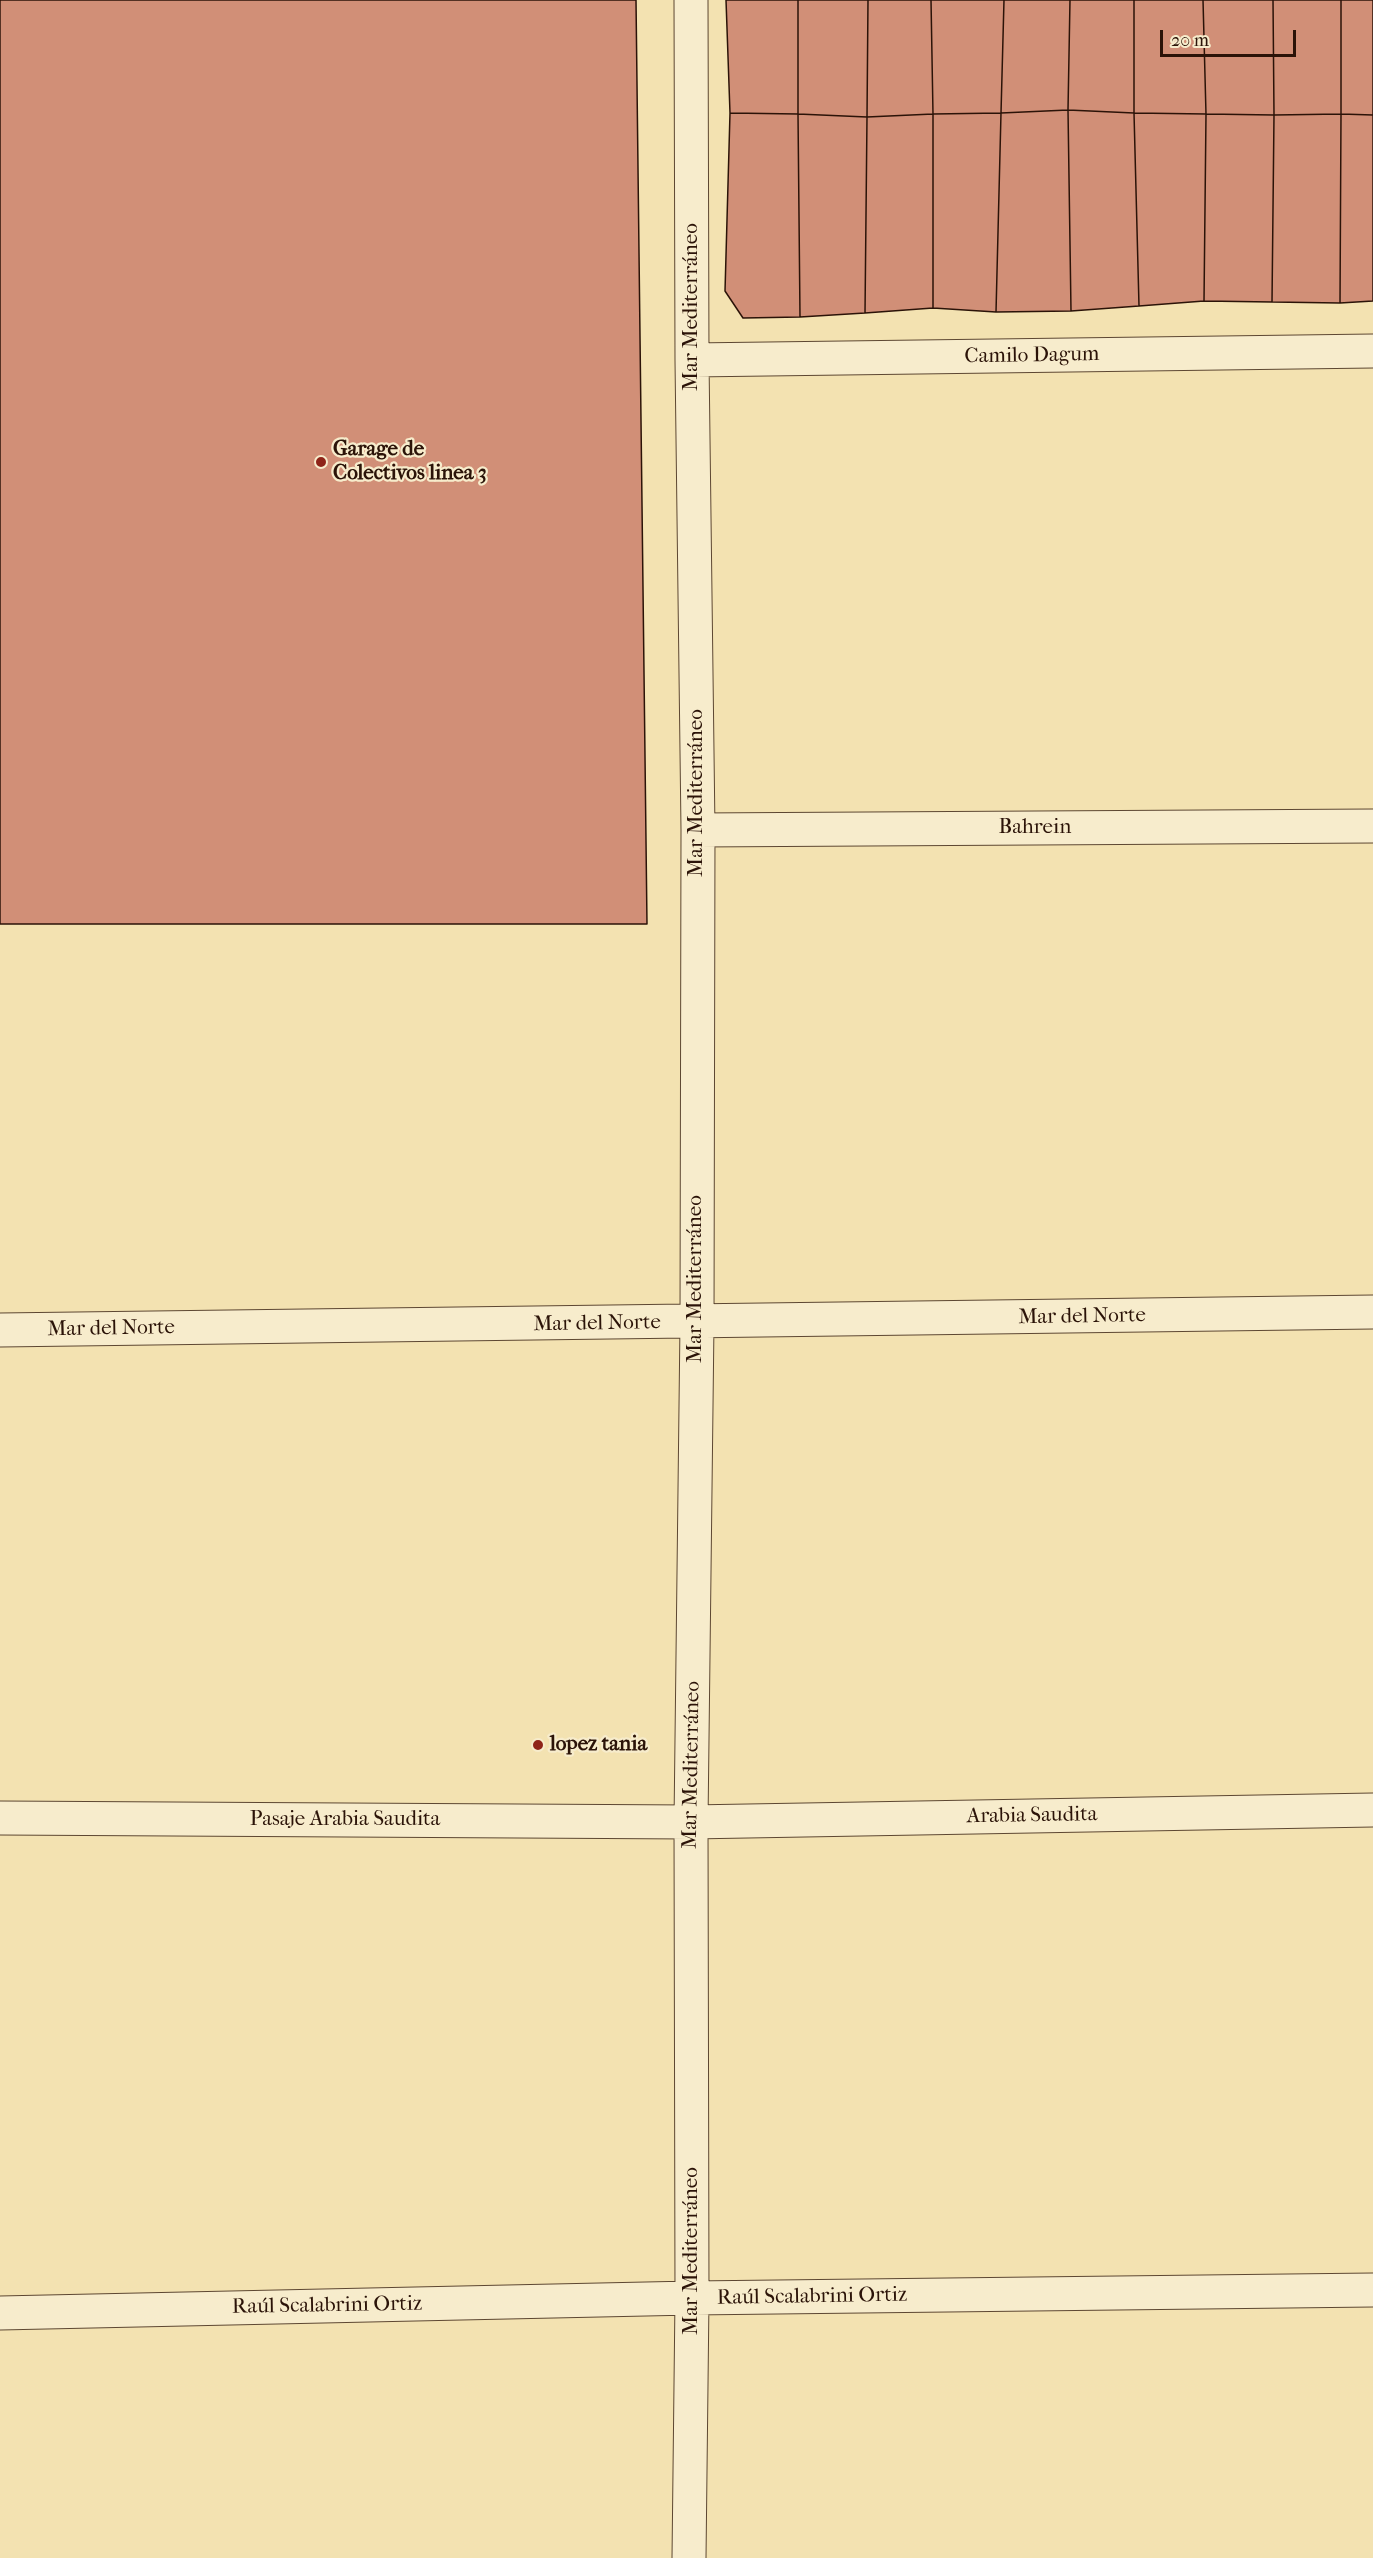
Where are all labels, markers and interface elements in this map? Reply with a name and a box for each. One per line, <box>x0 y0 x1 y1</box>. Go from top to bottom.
scale bar <box>1163 18 1300 56</box>
text: 20 m <box>1171 30 1209 51</box>
street label: Mar Mediterráneo <box>679 223 705 391</box>
street label: Camilo Dagum <box>964 342 1100 370</box>
place label: Garage de Colectivos linea 3 <box>333 437 487 487</box>
marker: Garage de Colectivos linea 3 <box>314 455 328 469</box>
street label: Mar Mediterráneo <box>684 709 710 877</box>
street label: Bahrein <box>999 815 1071 841</box>
street label: Mar Mediterráneo <box>683 1195 709 1363</box>
street label: Mar del Norte <box>1018 1303 1146 1331</box>
street label: Mar del Norte <box>533 1310 661 1338</box>
street label: Mar del Norte <box>47 1315 175 1343</box>
street label: Mar Mediterráneo <box>678 1681 706 1849</box>
place label: lopez tania <box>550 1732 647 1758</box>
marker: lopez tania <box>531 1738 545 1752</box>
street label: Arabia Saudita <box>967 1802 1097 1830</box>
street label: Pasaje Arabia Saudita <box>250 1807 440 1833</box>
street label: Mar Mediterráneo <box>679 2167 705 2335</box>
street label: Raúl Scalabrini Ortiz <box>717 2283 907 2311</box>
street label: Raúl Scalabrini Ortiz <box>232 2292 422 2320</box>

